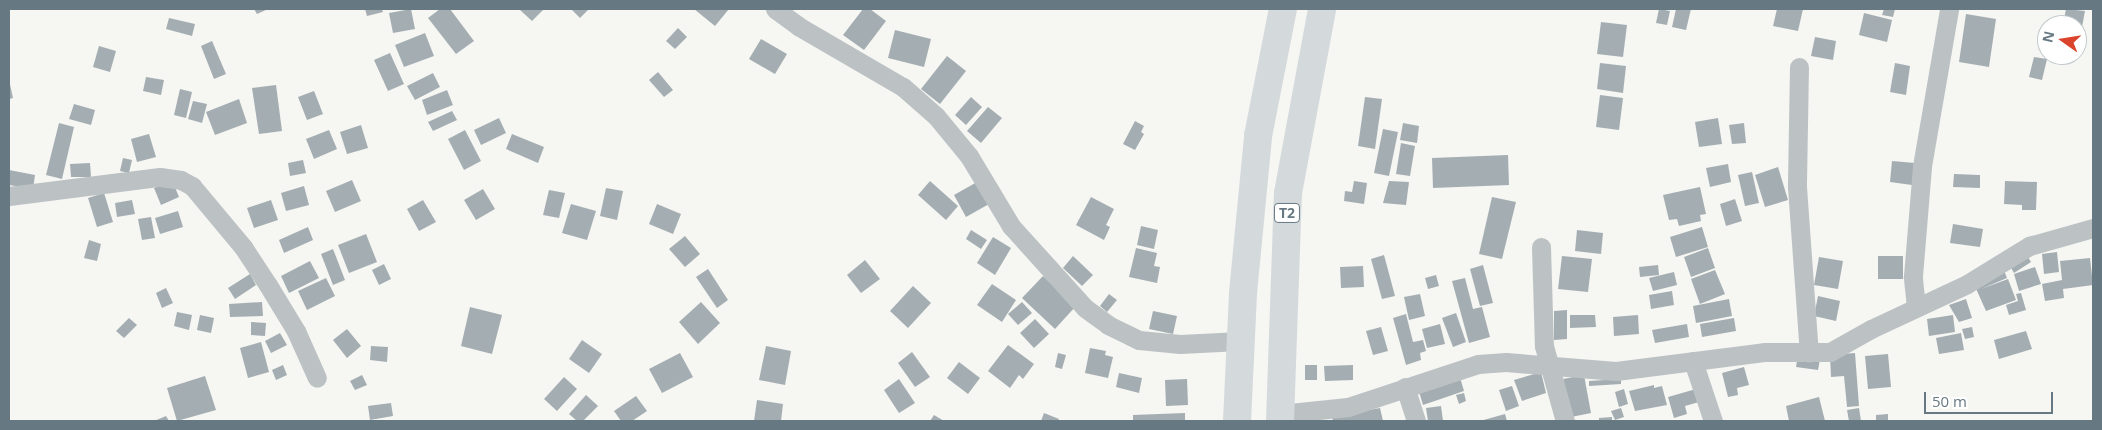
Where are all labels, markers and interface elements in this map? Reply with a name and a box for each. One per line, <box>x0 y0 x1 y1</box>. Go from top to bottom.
north arrow <box>2037 15 2087 65</box>
text: N <box>2037 29 2058 44</box>
road number: T2 <box>1273 202 1301 224</box>
scale bar <box>1927 382 2056 414</box>
text: 50 m <box>1932 391 1967 411</box>

